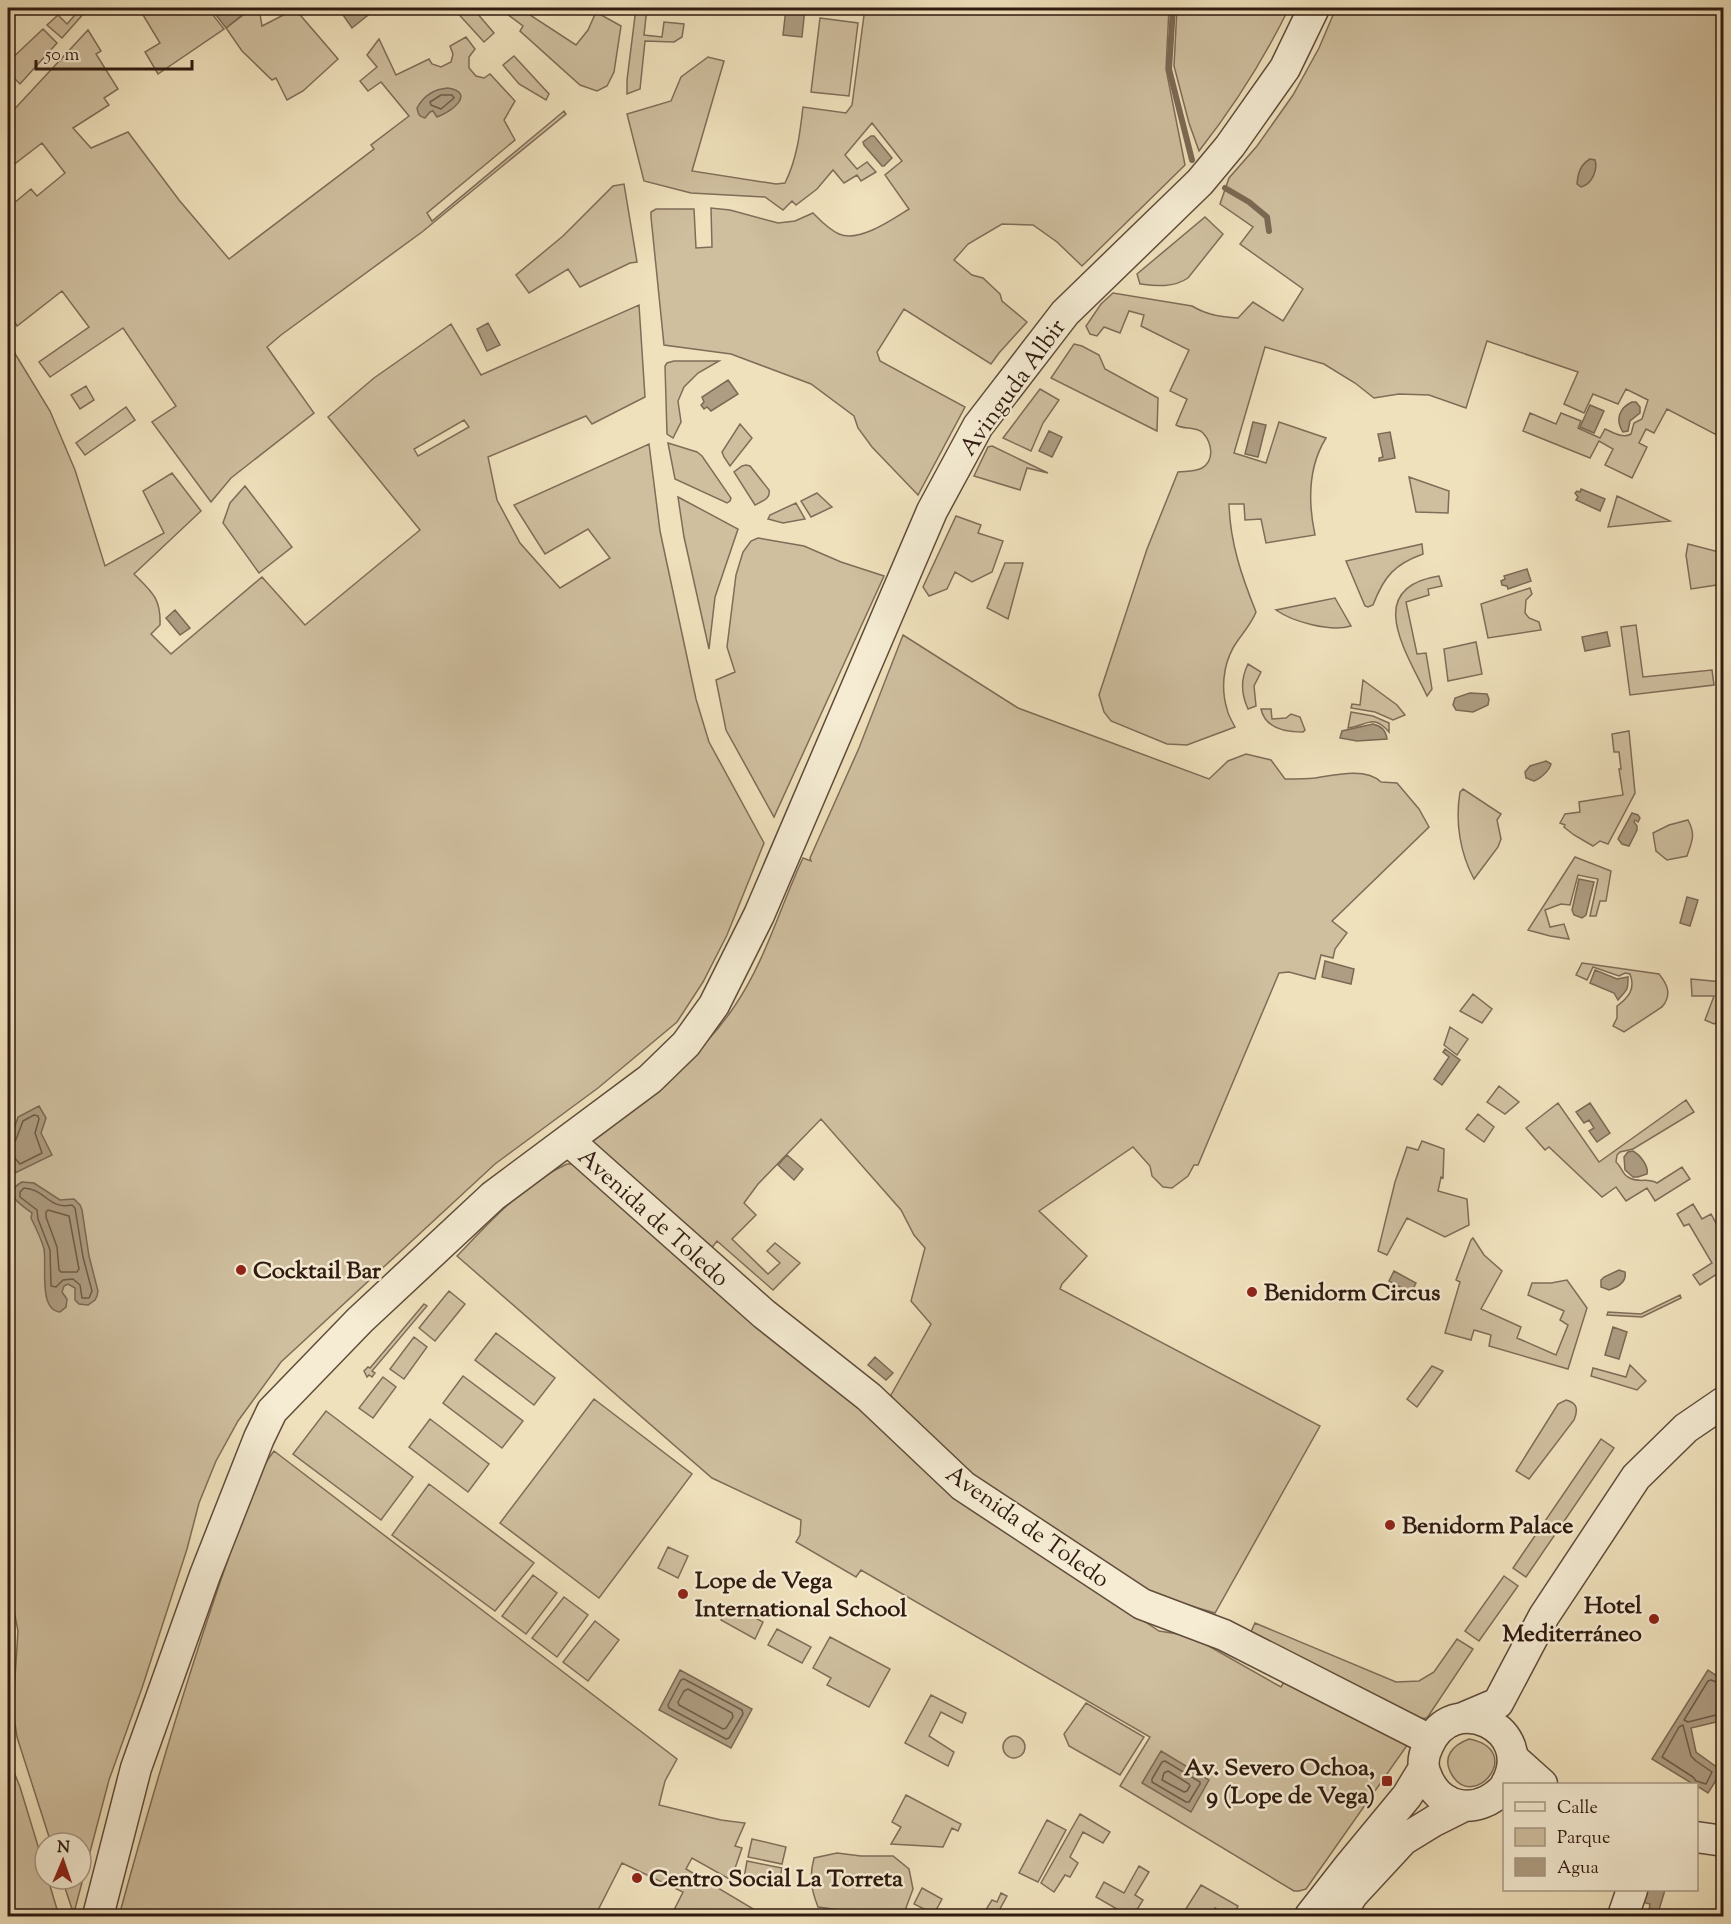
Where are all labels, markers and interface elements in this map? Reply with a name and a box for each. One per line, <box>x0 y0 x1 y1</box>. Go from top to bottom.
scale bar <box>36 33 192 71</box>
text: 50 m <box>44 43 80 69</box>
street label: Avinguda Albir <box>952 313 1075 464</box>
street label: Avenida de Toledo <box>569 1141 736 1296</box>
place label: Cocktail Bar <box>253 1255 382 1289</box>
marker: Cocktail Bar <box>234 1263 248 1277</box>
place label: Benidorm Circus <box>1264 1277 1440 1311</box>
marker: Benidorm Circus <box>1245 1285 1259 1299</box>
street label: Avenida de Toledo <box>938 1458 1116 1597</box>
place label: Benidorm Palace <box>1402 1510 1573 1544</box>
marker: Benidorm Palace <box>1383 1518 1397 1532</box>
place label: Lope de Vega International School <box>695 1565 907 1627</box>
marker: Lope de Vega International School <box>676 1587 690 1601</box>
place label: Hotel Mediterráneo <box>1502 1590 1642 1652</box>
marker: Hotel Mediterráneo <box>1647 1612 1661 1626</box>
place label: Av. Severo Ochoa, 9 (Lope de Vega) <box>1184 1752 1375 1814</box>
marker: Av. Severo Ochoa, 9 (Lope de Vega) <box>1380 1774 1394 1788</box>
legend <box>1503 1783 1698 1891</box>
text: Calle <box>1557 1796 1598 1822</box>
text: Parque <box>1557 1826 1610 1852</box>
north arrow <box>33 1831 93 1891</box>
text: N <box>57 1837 70 1860</box>
text: Agua <box>1557 1856 1599 1882</box>
place label: Centro Social La Torreta <box>649 1863 904 1897</box>
marker: Centro Social La Torreta <box>630 1871 644 1885</box>

